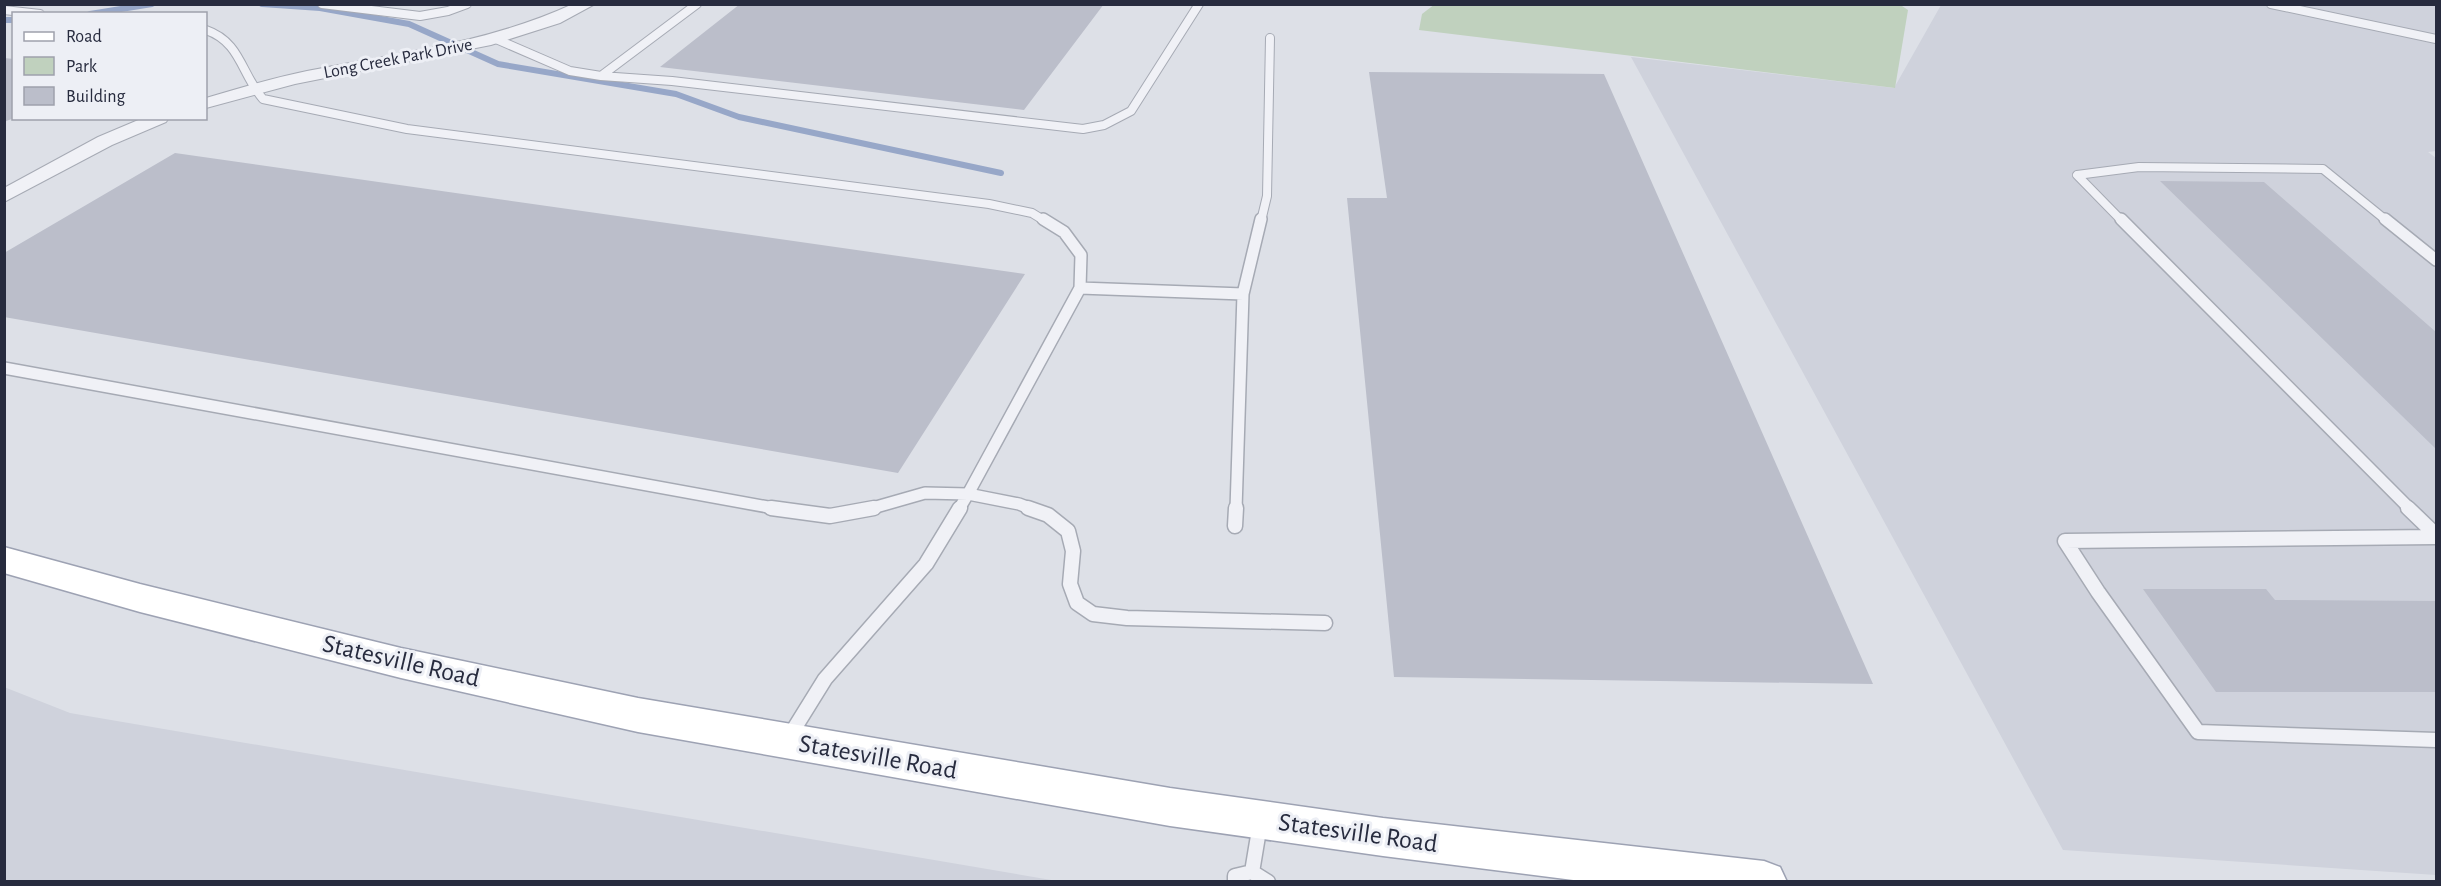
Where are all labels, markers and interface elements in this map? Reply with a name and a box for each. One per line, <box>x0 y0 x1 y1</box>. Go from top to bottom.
legend <box>12 12 207 120</box>
text: Road <box>66 28 102 46</box>
street label: Long Creek Park Drive <box>322 36 474 82</box>
text: Park <box>66 58 98 76</box>
text: Building <box>66 88 126 106</box>
street label: Statesville Road <box>320 630 482 692</box>
street label: Statesville Road <box>797 730 959 784</box>
street label: Statesville Road <box>1277 809 1439 857</box>

